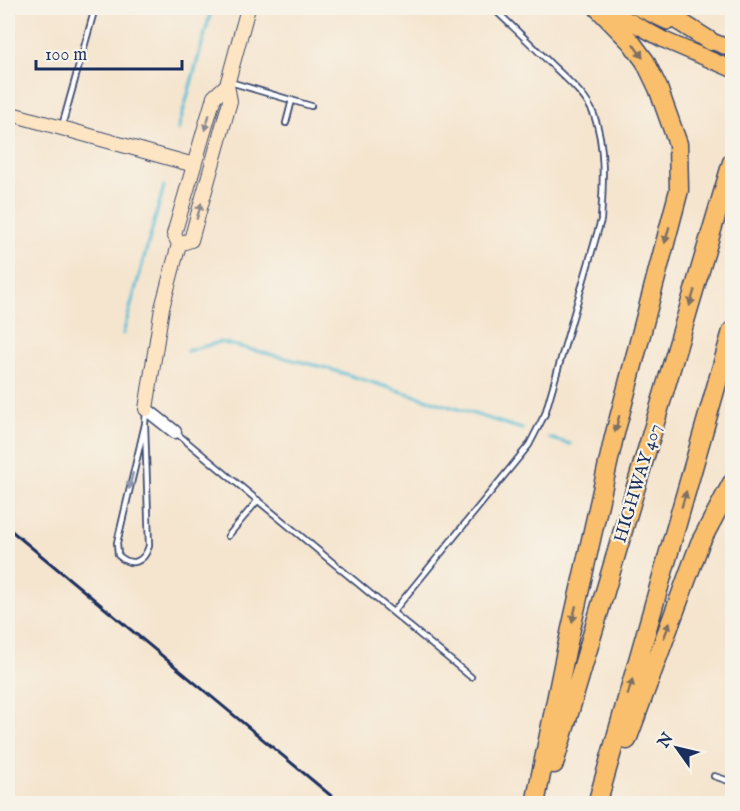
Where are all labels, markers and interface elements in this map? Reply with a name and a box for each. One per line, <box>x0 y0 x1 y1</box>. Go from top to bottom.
scale bar <box>36 33 182 71</box>
one-way arrow <box>632 42 644 58</box>
text: 100 m <box>45 44 87 67</box>
one-way arrow <box>201 114 211 132</box>
one-way arrow <box>195 202 204 220</box>
one-way arrow <box>661 226 671 245</box>
one-way arrow <box>687 289 696 307</box>
one-way arrow <box>612 415 622 433</box>
street label: HIGHWAY 407 <box>609 421 667 546</box>
one-way arrow <box>126 472 136 490</box>
one-way arrow <box>680 490 689 508</box>
one-way arrow <box>569 605 578 624</box>
one-way arrow <box>663 621 673 639</box>
one-way arrow <box>626 678 636 696</box>
north arrow <box>647 718 707 778</box>
text: N <box>654 729 678 753</box>

